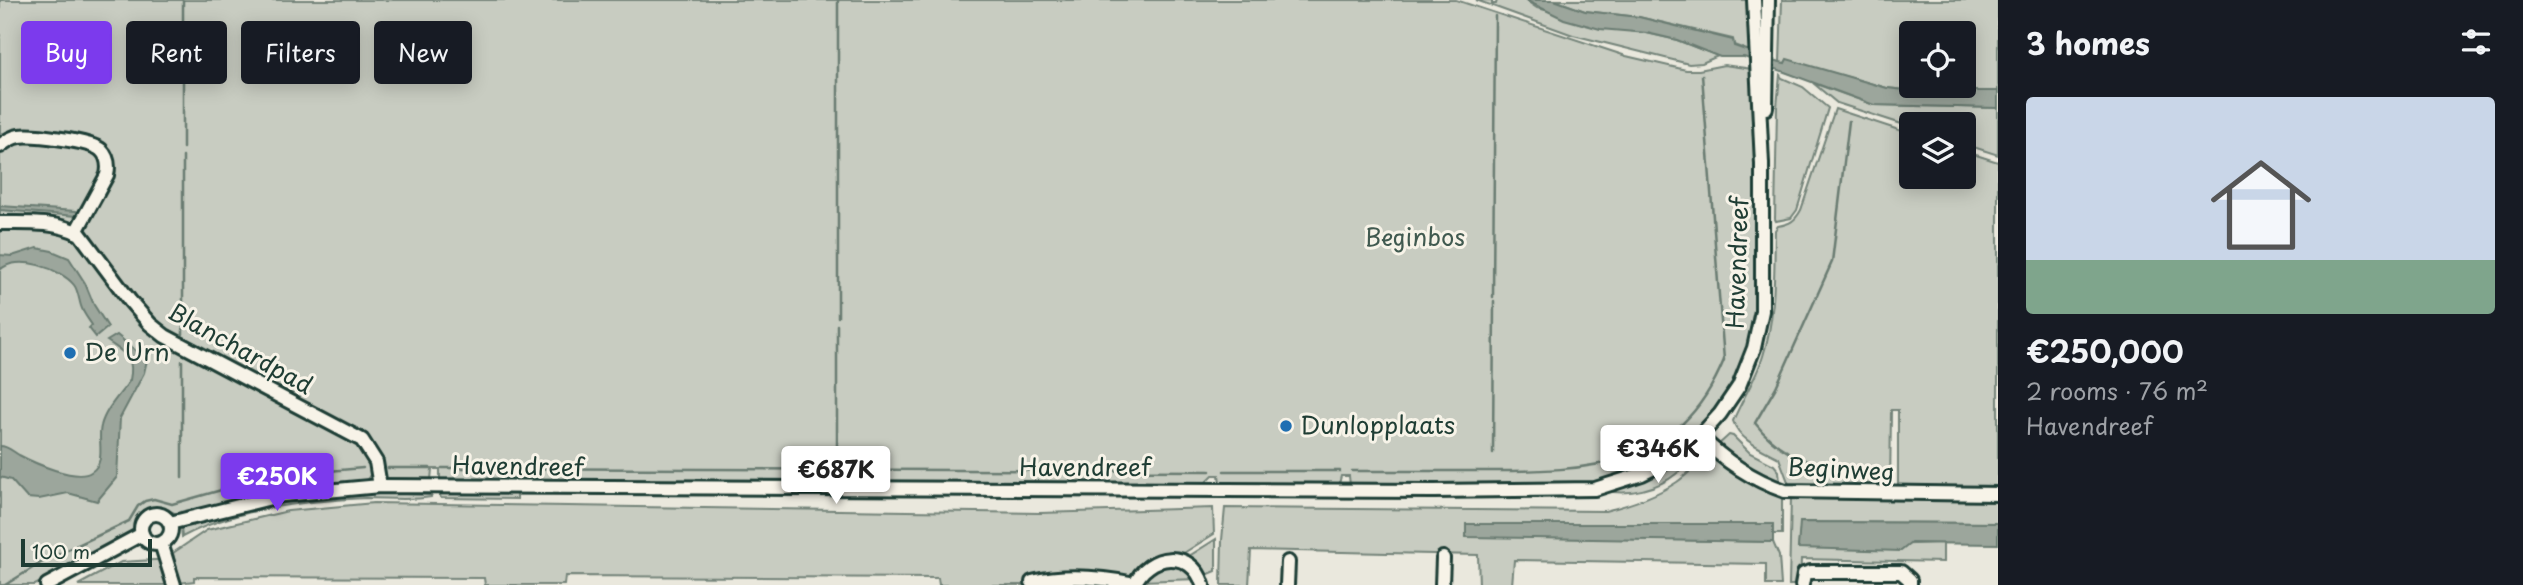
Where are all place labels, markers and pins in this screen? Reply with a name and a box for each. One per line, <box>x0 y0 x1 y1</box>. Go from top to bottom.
place label: De Urn <box>84 333 170 369</box>
marker: De Urn <box>62 345 78 361</box>
place label: Dunlopplaats <box>1300 406 1455 442</box>
marker: Dunlopplaats <box>1278 418 1294 434</box>
pin: €346K <box>1609 426 1707 485</box>
pin: €687K <box>787 447 885 506</box>
pin: €250K <box>228 454 326 513</box>

